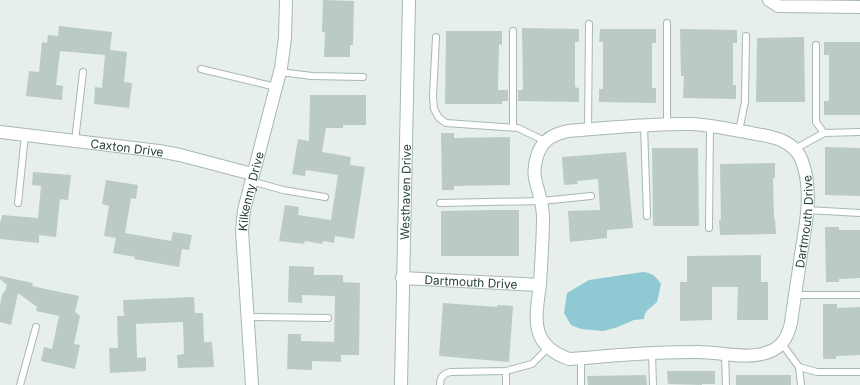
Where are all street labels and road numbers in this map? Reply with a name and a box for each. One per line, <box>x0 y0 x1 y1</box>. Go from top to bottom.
street label: Caxton Drive <box>90 135 165 159</box>
street label: Westhaven Drive <box>397 144 414 240</box>
street label: Kilkenny Drive <box>235 150 266 232</box>
street label: Dartmouth Drive <box>792 174 815 269</box>
street label: Dartmouth Drive <box>424 272 518 291</box>

